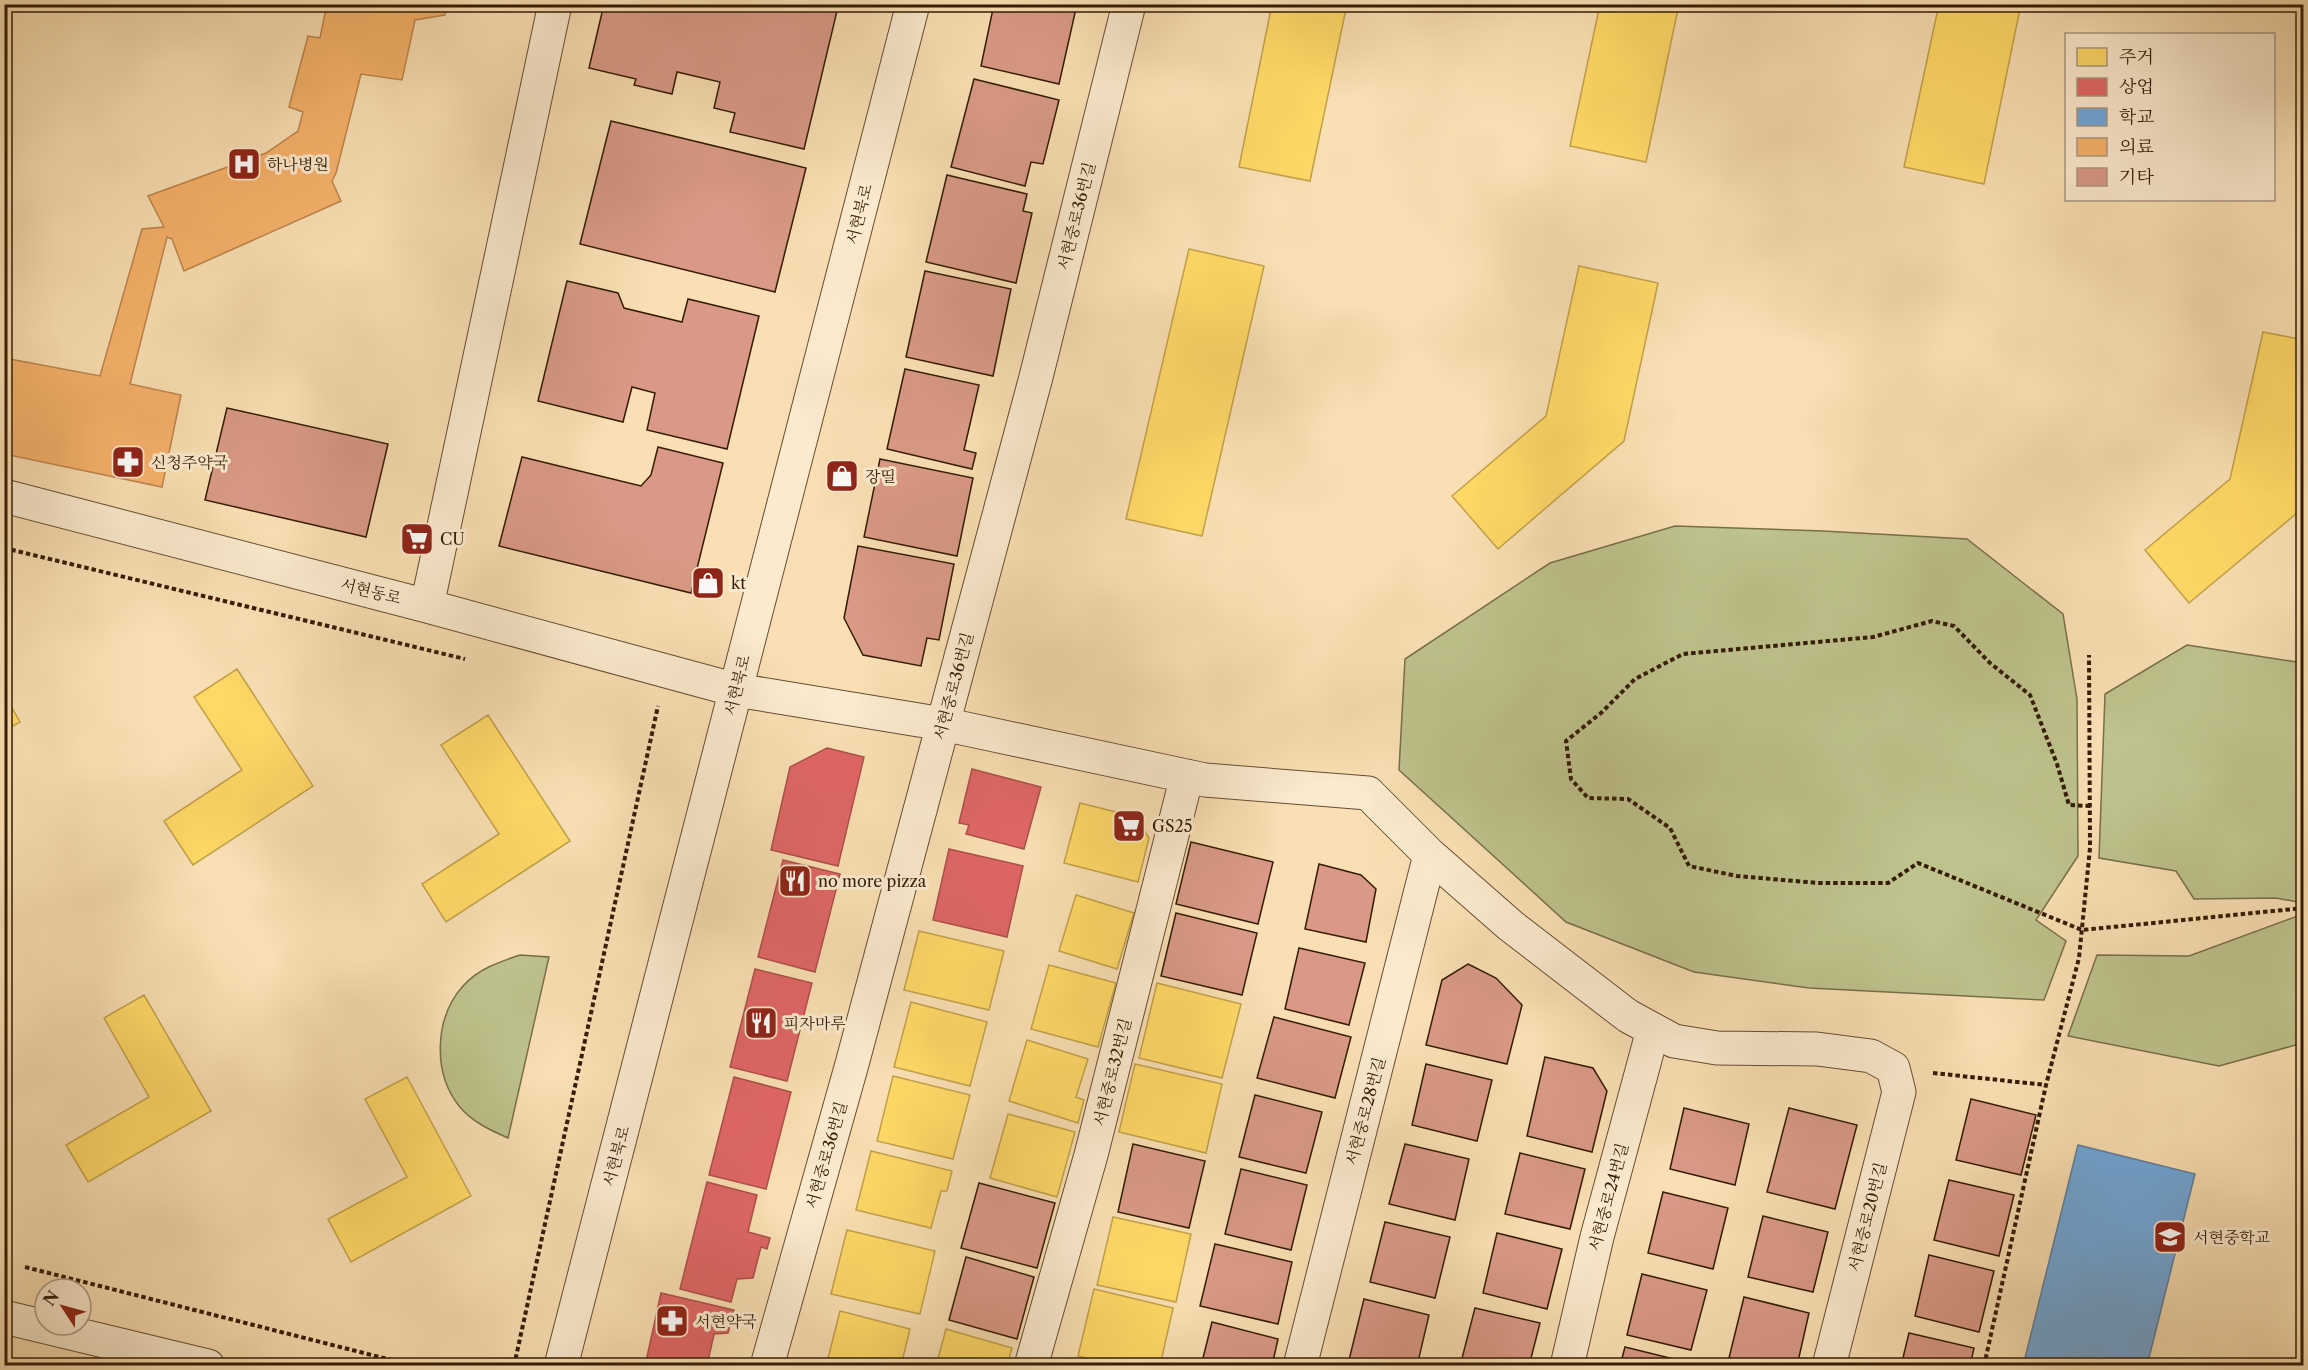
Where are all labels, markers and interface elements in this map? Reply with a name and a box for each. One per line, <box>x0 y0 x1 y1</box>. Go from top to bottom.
legend <box>2065 33 2275 201</box>
text: 주거 <box>2119 46 2154 68</box>
text: 상업 <box>2119 76 2154 98</box>
text: 학교 <box>2119 106 2154 128</box>
text: 의료 <box>2119 136 2154 158</box>
hospital icon: 하나병원 <box>226 146 262 182</box>
place label: 하나병원 <box>267 154 329 174</box>
street label: 서현중로36번길 <box>1053 160 1099 272</box>
text: 기타 <box>2119 166 2154 188</box>
street label: 서현북로 <box>842 181 876 246</box>
pharmacy icon: 신청주약국 <box>110 444 146 480</box>
place label: 신청주약국 <box>151 452 229 472</box>
shop icon: 장띨 <box>824 458 860 494</box>
place label: 장띨 <box>865 466 896 486</box>
supermarket icon: CU <box>399 521 435 557</box>
place label: CU <box>440 529 465 549</box>
shop icon: kt <box>690 565 726 601</box>
place label: kt <box>731 573 746 593</box>
street label: 서현동로 <box>339 574 404 608</box>
street label: 서현중로36번길 <box>929 630 977 742</box>
street label: 서현북로 <box>720 652 754 717</box>
supermarket icon: GS25 <box>1111 808 1147 844</box>
place label: GS25 <box>1152 816 1192 836</box>
restaurant icon: no more pizza <box>777 863 813 899</box>
place label: no more pizza <box>818 871 927 891</box>
restaurant icon: 피자마루 <box>743 1005 779 1041</box>
place label: 피자마루 <box>784 1013 846 1033</box>
street label: 서현중로32번길 <box>1089 1016 1135 1128</box>
street label: 서현중로28번길 <box>1341 1055 1389 1167</box>
street label: 서현중로36번길 <box>801 1099 851 1211</box>
street label: 서현북로 <box>598 1123 634 1188</box>
street label: 서현중로24번길 <box>1584 1141 1632 1253</box>
street label: 서현중로20번길 <box>1844 1160 1890 1274</box>
school or university icon: 서현중학교 <box>2152 1219 2188 1255</box>
place label: 서현중학교 <box>2193 1227 2270 1247</box>
north arrow <box>33 1277 93 1337</box>
text: N <box>39 1287 63 1310</box>
pharmacy icon: 서현약국 <box>654 1303 690 1339</box>
place label: 서현약국 <box>695 1311 757 1331</box>

